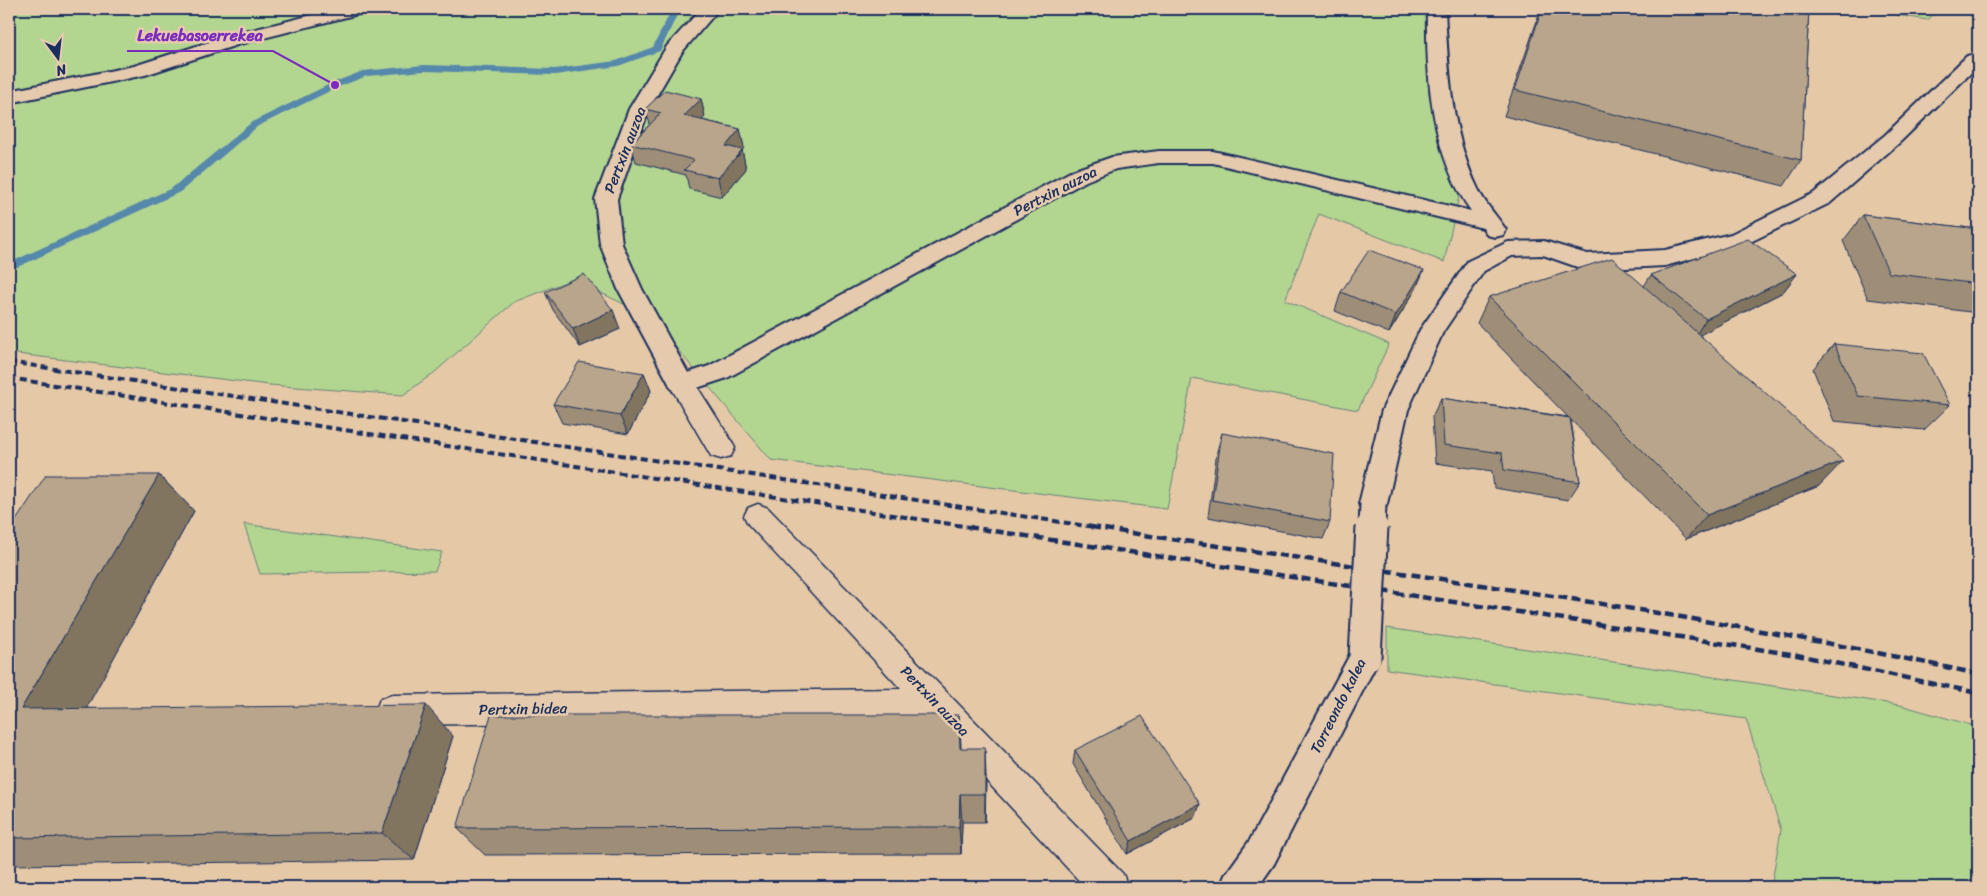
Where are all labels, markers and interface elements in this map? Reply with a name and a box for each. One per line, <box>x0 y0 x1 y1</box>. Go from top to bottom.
callout: Lekuebasoerrekea <box>127 20 273 51</box>
text: Lekuebasoerrekea <box>137 21 264 50</box>
north arrow <box>32 32 82 82</box>
text: N <box>53 56 70 83</box>
street label: Pertxin auzoa <box>597 102 654 197</box>
street label: Pertxin auzoa <box>1008 159 1102 223</box>
street label: Torreondo kalea <box>1303 653 1373 758</box>
street label: Pertxin auzoa <box>894 659 976 743</box>
street label: Pertxin bidea <box>478 695 568 723</box>

